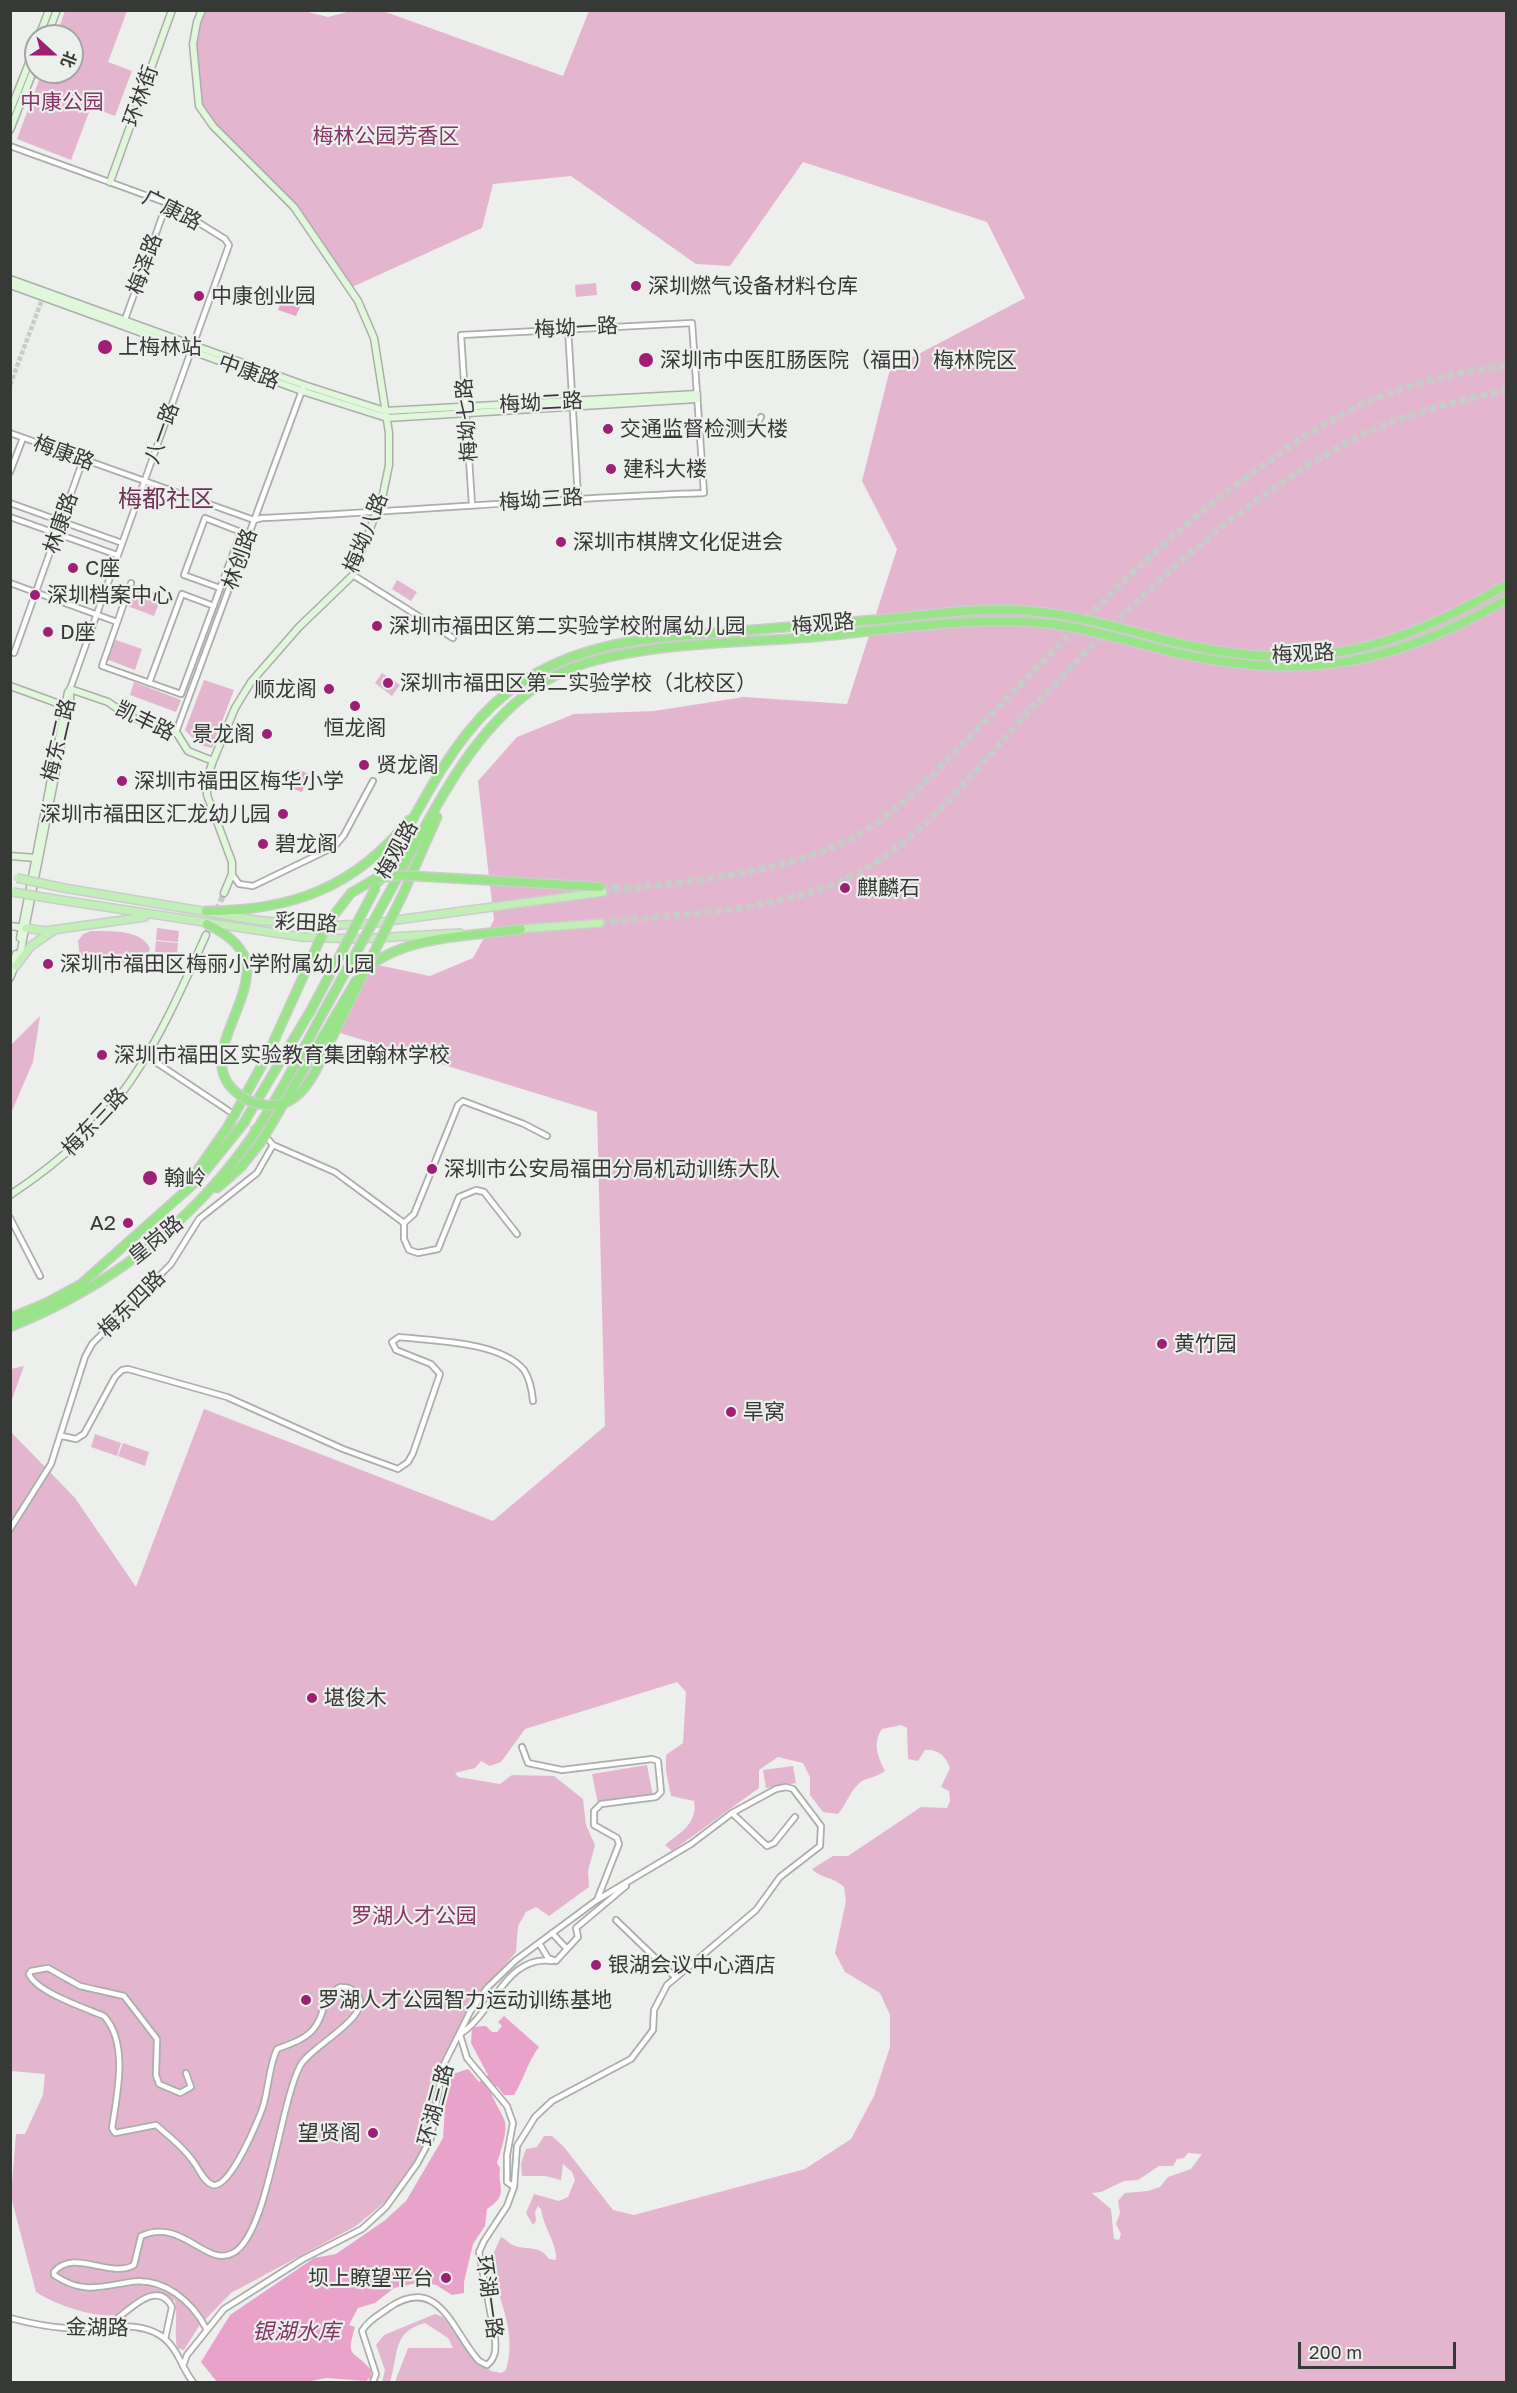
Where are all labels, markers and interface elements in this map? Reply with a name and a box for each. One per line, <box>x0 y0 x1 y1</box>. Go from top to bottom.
north arrow <box>24 24 84 84</box>
text: 北 <box>57 49 81 71</box>
street label: 环林街 <box>118 62 164 130</box>
park label: 中康公园 <box>20 89 104 115</box>
park label: 梅林公园芳香区 <box>313 123 459 149</box>
street label: 广康路 <box>138 184 206 236</box>
street label: 梅泽路 <box>122 230 168 298</box>
place label: 深圳燃气设备材料仓库 <box>648 273 858 299</box>
marker: 深圳燃气设备材料仓库 <box>629 279 643 293</box>
place label: 中康创业园 <box>211 283 316 309</box>
marker: 中康创业园 <box>192 289 206 303</box>
street label: 梅坳一路 <box>533 313 619 343</box>
place label: 上梅林站 <box>118 334 202 360</box>
marker: 上梅林站 <box>96 338 114 356</box>
place label: 深圳市中医肛肠医院（福田）梅林院区 <box>660 347 1017 373</box>
street label: 中康路 <box>215 349 283 395</box>
marker: 深圳市中医肛肠医院（福田）梅林院区 <box>637 351 655 369</box>
street label: 梅坳七路 <box>452 377 482 463</box>
street label: 梅坳二路 <box>498 388 584 418</box>
street label: 八一路 <box>139 399 185 467</box>
place label: 交通监督检测大楼 <box>620 416 788 442</box>
marker: 交通监督检测大楼 <box>601 422 615 436</box>
street label: 梅康路 <box>30 430 98 476</box>
place label: 建科大楼 <box>623 456 707 482</box>
marker: 建科大楼 <box>604 462 618 476</box>
district label: 梅都社区 <box>118 485 214 513</box>
street label: 梅坳三路 <box>498 485 584 515</box>
street label: 林康路 <box>39 489 83 557</box>
street label: 梅坳八路 <box>339 489 393 577</box>
street label: 林创路 <box>217 525 263 593</box>
place label: 深圳市棋牌文化促进会 <box>573 529 783 555</box>
marker: 深圳市棋牌文化促进会 <box>554 535 568 549</box>
place label: C座 <box>85 555 120 581</box>
marker: C座 <box>66 561 80 575</box>
place label: 深圳档案中心 <box>47 582 173 608</box>
marker: 深圳档案中心 <box>28 588 42 602</box>
street label: 梅观路 <box>791 609 855 639</box>
place label: 深圳市福田区第二实验学校附属幼儿园 <box>389 613 746 639</box>
place label: D座 <box>60 619 96 645</box>
marker: 深圳市福田区第二实验学校附属幼儿园 <box>370 619 384 633</box>
marker: D座 <box>41 625 55 639</box>
street label: 梅观路 <box>1271 640 1335 668</box>
place label: 深圳市福田区第二实验学校（北校区） <box>400 670 757 696</box>
place label: 顺龙阁 <box>254 676 317 702</box>
marker: 深圳市福田区第二实验学校（北校区） <box>381 676 395 690</box>
marker: 顺龙阁 <box>322 682 336 696</box>
street label: 梅东二路 <box>37 696 81 784</box>
street label: 凯丰路 <box>111 696 179 746</box>
marker: 恒龙阁 <box>348 699 362 713</box>
place label: 恒龙阁 <box>324 715 386 741</box>
place label: 景龙阁 <box>192 721 255 747</box>
marker: 景龙阁 <box>260 727 274 741</box>
place label: 贤龙阁 <box>376 752 439 778</box>
marker: 贤龙阁 <box>357 758 371 772</box>
place label: 深圳市福田区梅华小学 <box>134 768 344 794</box>
marker: 深圳市福田区梅华小学 <box>115 774 129 788</box>
place label: 深圳市福田区汇龙幼儿园 <box>40 801 271 827</box>
marker: 深圳市福田区汇龙幼儿园 <box>276 807 290 821</box>
street label: 梅观路 <box>371 816 423 884</box>
place label: 碧龙阁 <box>275 831 338 857</box>
marker: 碧龙阁 <box>256 837 270 851</box>
place label: 麒麟石 <box>857 875 920 901</box>
marker: 麒麟石 <box>838 881 852 895</box>
street label: 彩田路 <box>274 909 338 937</box>
place label: 深圳市福田区梅丽小学附属幼儿园 <box>60 951 375 977</box>
marker: 深圳市福田区梅丽小学附属幼儿园 <box>41 957 55 971</box>
place label: 深圳市福田区实验教育集团翰林学校 <box>114 1042 450 1068</box>
marker: 深圳市福田区实验教育集团翰林学校 <box>95 1048 109 1062</box>
street label: 梅东三路 <box>57 1083 133 1161</box>
place label: 深圳市公安局福田分局机动训练大队 <box>444 1156 780 1182</box>
marker: 深圳市公安局福田分局机动训练大队 <box>425 1162 439 1176</box>
place label: 翰岭 <box>164 1165 206 1191</box>
marker: 翰岭 <box>141 1169 159 1187</box>
place label: A2 <box>90 1210 116 1236</box>
street label: 皇岗路 <box>124 1210 188 1270</box>
marker: A2 <box>121 1216 135 1230</box>
street label: 梅东四路 <box>93 1265 171 1343</box>
place label: 黄竹园 <box>1174 1331 1237 1357</box>
marker: 黄竹园 <box>1155 1337 1169 1351</box>
place label: 旱窝 <box>743 1399 785 1425</box>
marker: 旱窝 <box>724 1405 738 1419</box>
place label: 堪俊木 <box>324 1685 387 1711</box>
marker: 堪俊木 <box>305 1691 319 1705</box>
park label: 罗湖人才公园 <box>351 1903 477 1929</box>
place label: 银湖会议中心酒店 <box>608 1952 776 1978</box>
marker: 银湖会议中心酒店 <box>589 1958 603 1972</box>
place label: 罗湖人才公园智力运动训练基地 <box>318 1987 612 2013</box>
marker: 罗湖人才公园智力运动训练基地 <box>299 1993 313 2007</box>
street label: 环湖三路 <box>413 2061 459 2149</box>
place label: 望贤阁 <box>298 2120 361 2146</box>
marker: 望贤阁 <box>366 2126 380 2140</box>
street label: 环湖一路 <box>471 2254 507 2340</box>
place label: 坝上瞭望平台 <box>308 2265 434 2291</box>
marker: 坝上瞭望平台 <box>439 2271 453 2285</box>
street label: 金湖路 <box>65 2315 129 2341</box>
water label: 银湖水库 <box>252 2319 340 2345</box>
scale bar <box>1301 2330 1458 2368</box>
text: 200 m <box>1309 2341 1362 2363</box>

